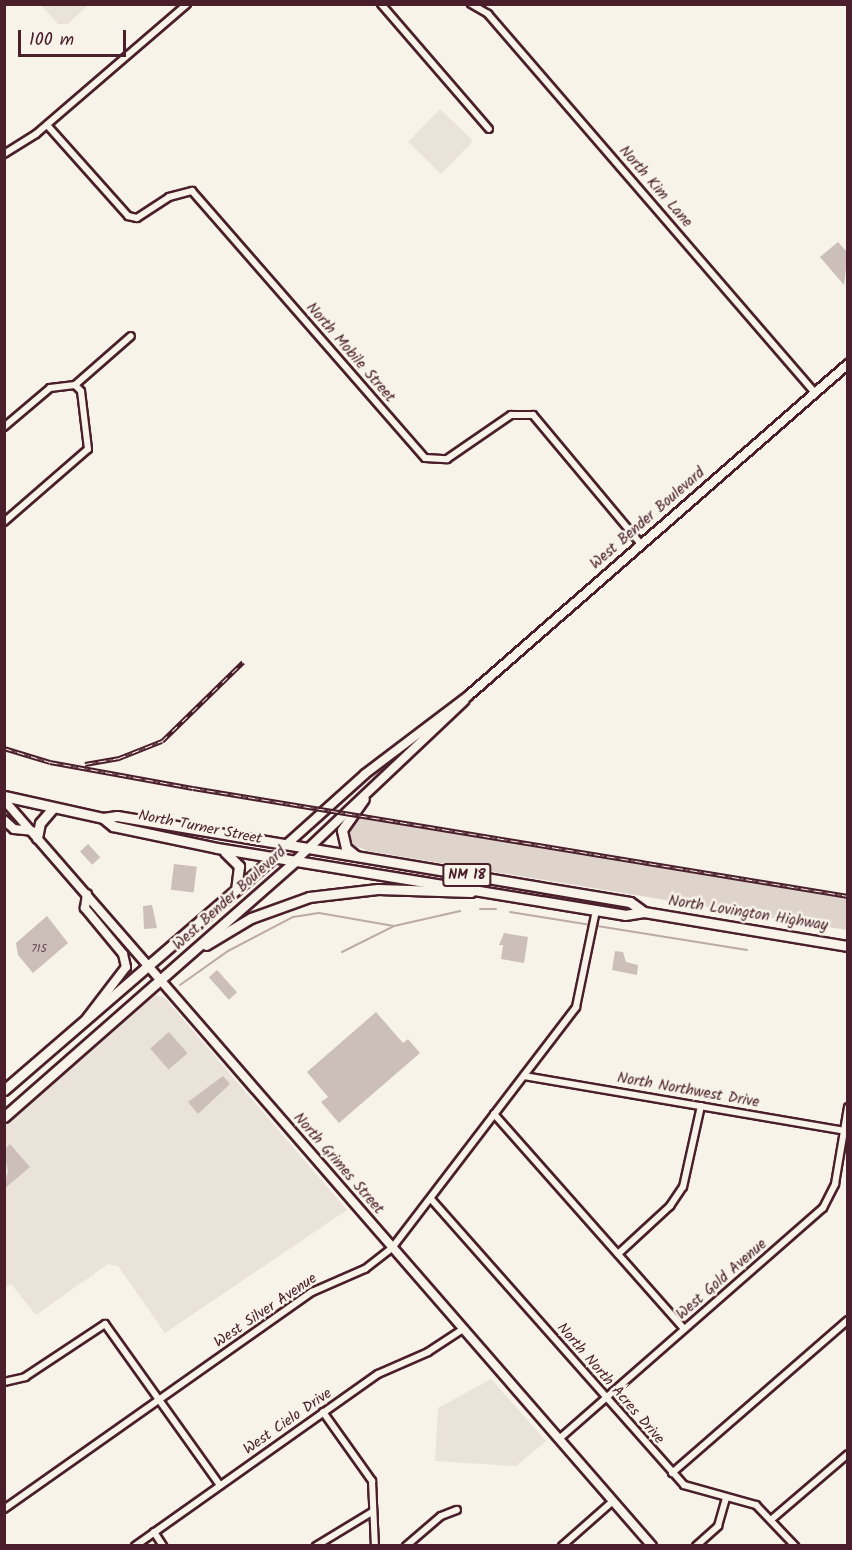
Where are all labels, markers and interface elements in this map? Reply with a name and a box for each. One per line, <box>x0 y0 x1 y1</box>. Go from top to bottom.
scale bar <box>21 18 129 56</box>
text: 100 m <box>29 26 74 55</box>
street label: North Kim Lane <box>615 143 695 231</box>
street label: North Mobile Street <box>302 299 398 407</box>
street label: West Bender Boulevard <box>587 464 709 574</box>
street label: North Turner Street <box>137 807 263 849</box>
street label: West Bender Boulevard <box>170 843 290 955</box>
road number: NM 18 <box>442 864 492 886</box>
street label: North Lovington Highway <box>667 892 829 936</box>
house number: 715 <box>31 942 47 956</box>
street label: North Northwest Drive <box>616 1070 760 1112</box>
street label: North Grimes Street <box>289 1110 387 1218</box>
street label: West Gold Avenue <box>673 1236 771 1324</box>
street label: West Silver Avenue <box>211 1270 321 1352</box>
street label: North North Acres Drive <box>552 1320 668 1448</box>
street label: West Cielo Drive <box>240 1385 336 1459</box>

